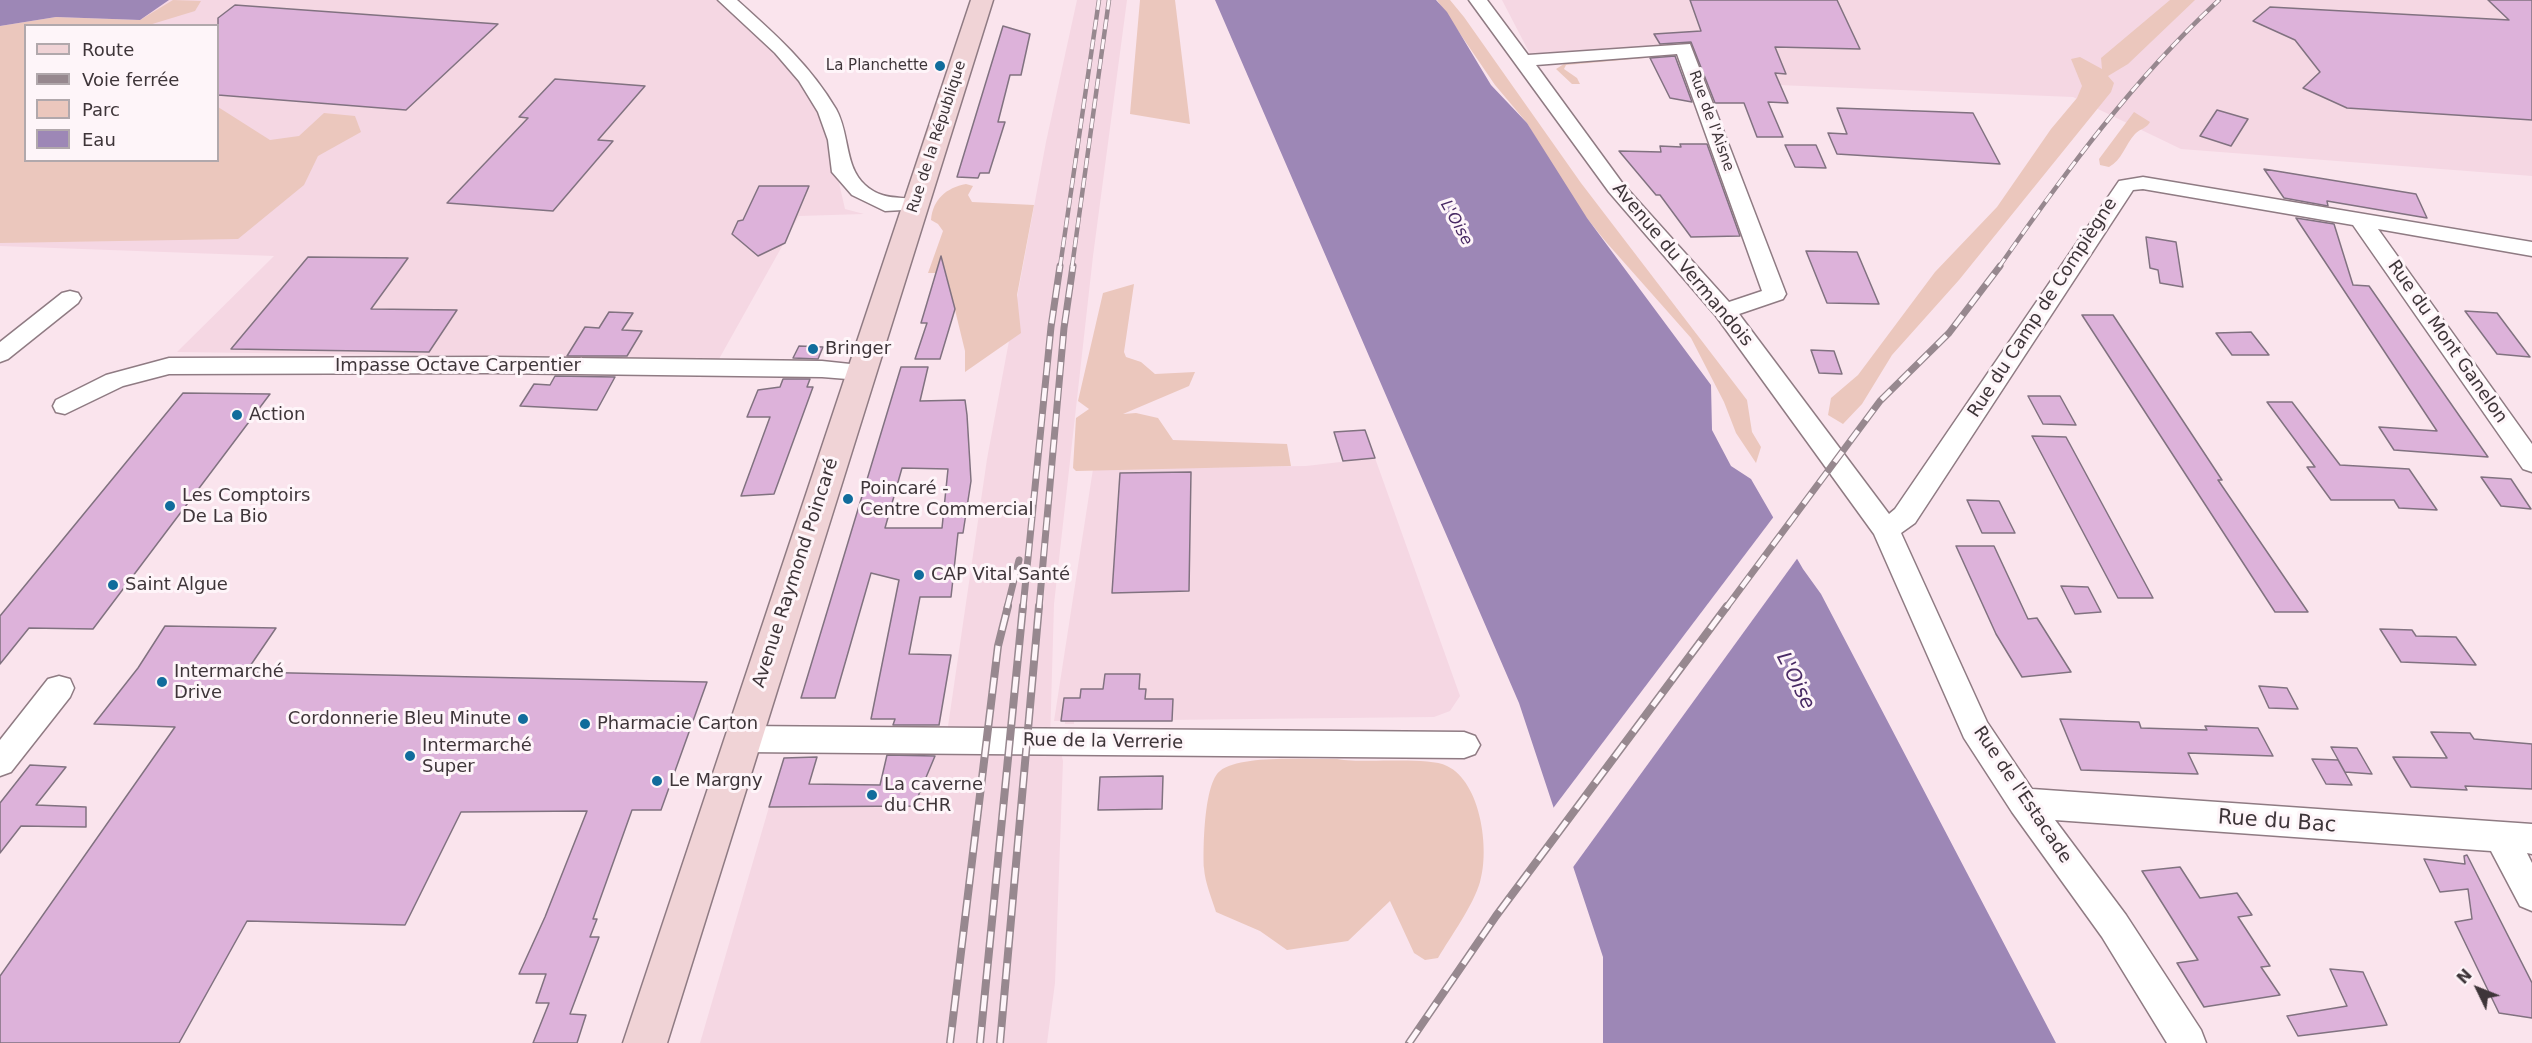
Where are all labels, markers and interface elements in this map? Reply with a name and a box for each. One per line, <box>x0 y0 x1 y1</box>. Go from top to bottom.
legend <box>24 24 219 162</box>
text: Route <box>82 39 134 60</box>
place label: La Planchette <box>826 57 928 75</box>
street label: Rue de la République <box>904 59 970 215</box>
marker: La Planchette <box>933 59 947 73</box>
street label: Rue de l'Aisne <box>1684 68 1738 174</box>
text: Voie ferrée <box>82 69 179 90</box>
text: Parc <box>82 99 120 120</box>
text: Eau <box>82 129 116 150</box>
street label: Avenue du Vermandois <box>1607 179 1757 351</box>
street label: Rue du Camp de Compiègne <box>1964 194 2122 422</box>
water label: L'Oise <box>1436 197 1476 249</box>
street label: Rue du Mont Ganelon <box>2382 256 2512 428</box>
place label: Bringer <box>825 338 891 360</box>
marker: Bringer <box>806 342 820 356</box>
street label: Impasse Octave Carpentier <box>335 355 581 377</box>
place label: Action <box>249 404 305 426</box>
marker: Action <box>230 408 244 422</box>
street label: Avenue Raymond Poincaré <box>749 455 843 691</box>
place label: Poincaré - Centre Commercial <box>860 478 1034 520</box>
place label: Les Comptoirs De La Bio <box>182 485 310 528</box>
marker: Poincaré - Centre Commercial <box>841 492 855 506</box>
marker: Les Comptoirs De La Bio <box>163 499 177 513</box>
place label: CAP Vital Santé <box>931 564 1070 586</box>
marker: CAP Vital Santé <box>912 568 926 582</box>
place label: Saint Algue <box>125 574 228 596</box>
marker: Saint Algue <box>106 578 120 592</box>
water label: L'Oise <box>1771 649 1819 713</box>
place label: Intermarché Drive <box>174 661 284 704</box>
marker: Intermarché Drive <box>155 675 169 689</box>
place label: Cordonnerie Bleu Minute <box>288 708 511 730</box>
marker: Cordonnerie Bleu Minute <box>516 712 530 726</box>
place label: Pharmacie Carton <box>597 713 758 735</box>
marker: Pharmacie Carton <box>578 717 592 731</box>
street label: Rue de l'Estacade <box>1968 722 2076 868</box>
street label: Rue de la Verrerie <box>1023 730 1183 754</box>
place label: Intermarché Super <box>422 735 532 777</box>
marker: Intermarché Super <box>403 749 417 763</box>
place label: Le Margny <box>669 770 763 792</box>
marker: Le Margny <box>650 774 664 788</box>
place label: La caverne du CHR <box>884 774 983 816</box>
marker: La caverne du CHR <box>865 788 879 802</box>
street label: Rue du Bac <box>2217 805 2337 839</box>
north arrow <box>2448 959 2508 1019</box>
text: N <box>2453 965 2476 988</box>

